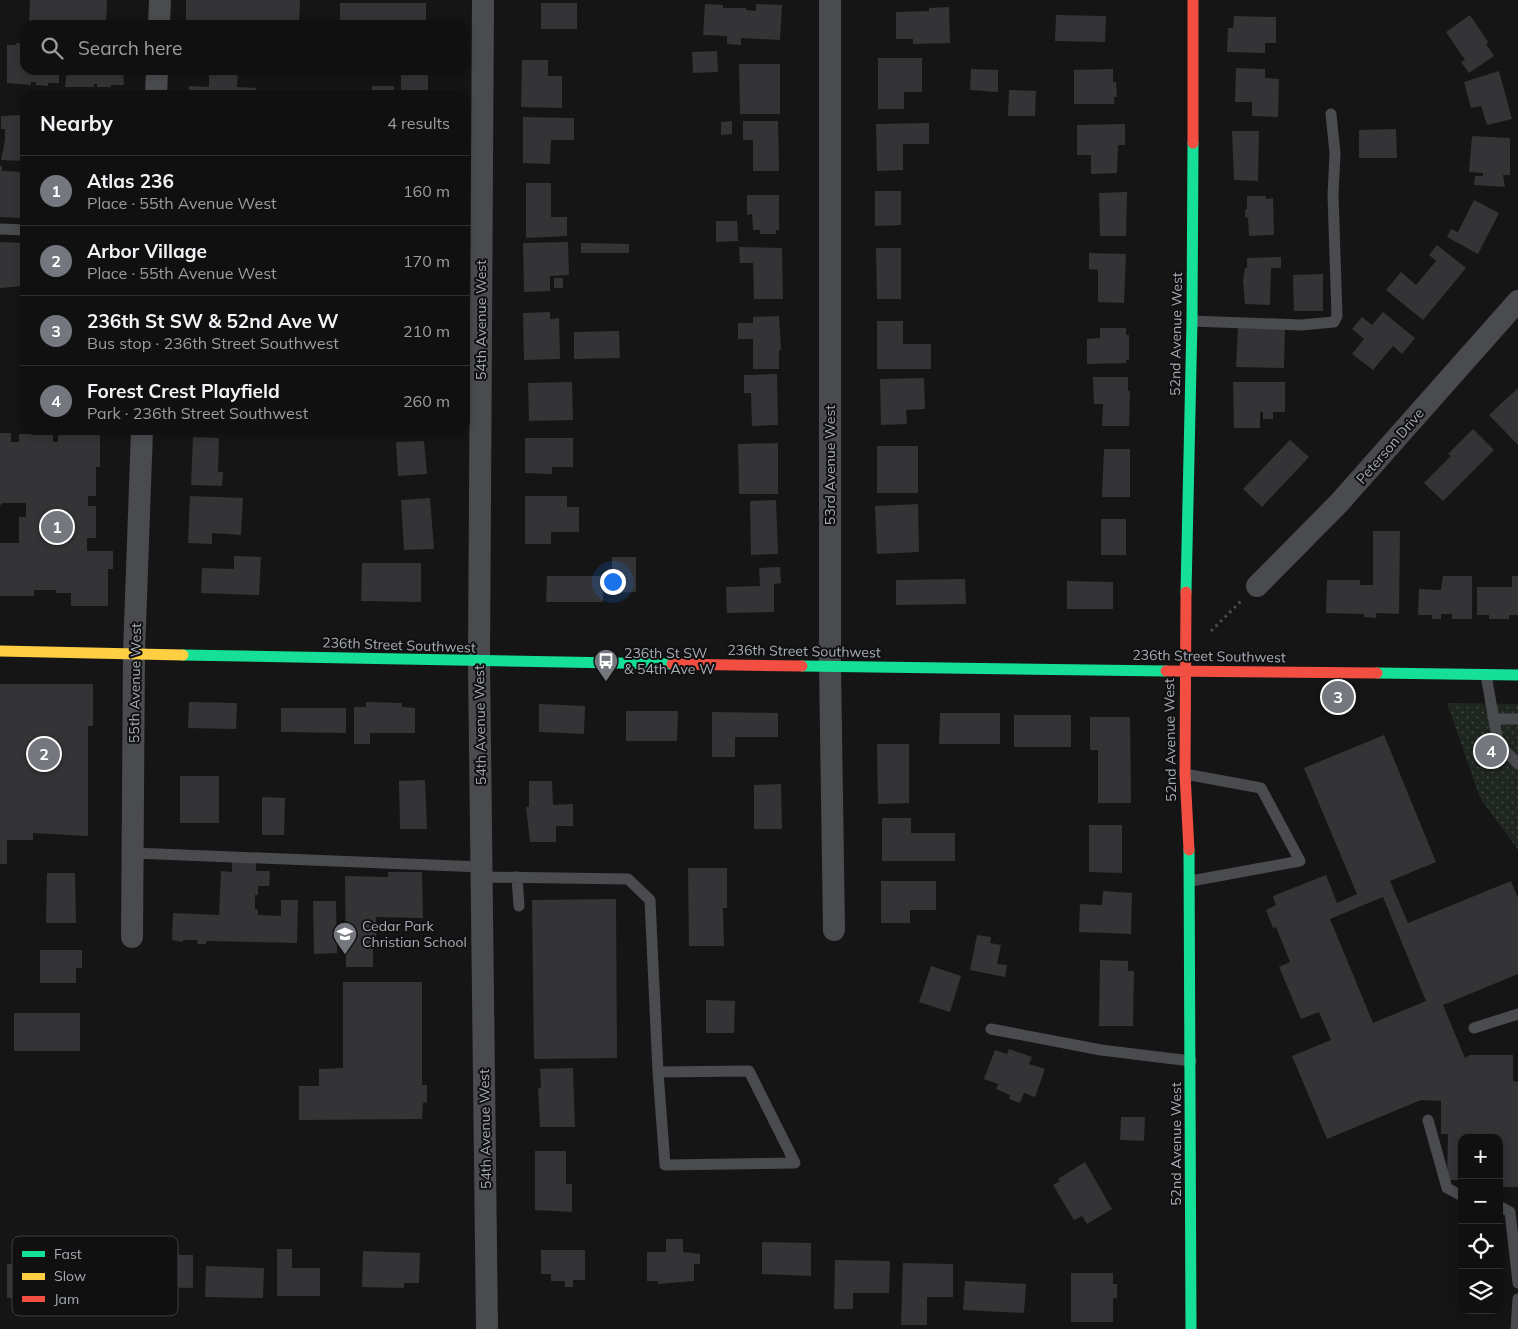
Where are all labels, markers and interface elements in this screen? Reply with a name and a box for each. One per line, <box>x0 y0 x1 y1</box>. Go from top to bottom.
search box <box>20 20 470 75</box>
icon: search <box>38 34 66 62</box>
text: Search here <box>78 36 182 60</box>
text: Nearby <box>40 110 113 136</box>
text: 4 results <box>387 113 450 133</box>
text: Atlas 236 <box>87 169 174 193</box>
text: 1 <box>51 181 61 201</box>
text: 160 m <box>403 181 450 201</box>
text: Place · 55th Avenue West <box>87 193 277 213</box>
text: Arbor Village <box>87 239 207 263</box>
text: 2 <box>51 251 61 271</box>
text: 170 m <box>403 251 450 271</box>
street label: 54th Avenue West <box>472 260 490 380</box>
text: Place · 55th Avenue West <box>87 263 277 283</box>
street label: 52nd Avenue West <box>1166 272 1186 396</box>
text: 236th St SW & 52nd Ave W <box>87 309 338 333</box>
text: 3 <box>51 321 61 341</box>
text: 210 m <box>403 321 450 341</box>
text: Bus stop · 236th Street Southwest <box>87 333 339 353</box>
text: Forest Crest Playfield <box>87 379 280 403</box>
text: 4 <box>51 391 61 411</box>
text: 260 m <box>403 391 450 411</box>
text: Park · 236th Street Southwest <box>87 403 308 423</box>
street label: Peterson Drive <box>1352 404 1428 488</box>
street label: 53rd Avenue West <box>821 405 839 525</box>
pin: 1 <box>41 508 73 546</box>
your location <box>600 569 626 595</box>
street label: 55th Avenue West <box>125 623 145 743</box>
street label: 236th Street Southwest <box>322 633 476 657</box>
street label: 236th Street Southwest <box>727 641 881 661</box>
place label: 236th St SW & 54th Ave W <box>624 644 715 678</box>
street label: 236th Street Southwest <box>1132 646 1286 666</box>
bus stop icon: 236th St SW & 54th Ave W <box>593 648 619 682</box>
street label: 54th Avenue West <box>470 665 490 785</box>
street label: 52nd Avenue West <box>1160 678 1180 802</box>
pin: 3 <box>1322 678 1354 716</box>
pin: 4 <box>1475 732 1507 770</box>
pin: 2 <box>28 735 60 773</box>
place label: Cedar Park Christian School <box>362 917 467 951</box>
school or university icon: Cedar Park Christian School <box>332 921 358 955</box>
street label: 54th Avenue West <box>475 1069 495 1189</box>
street label: 52nd Avenue West <box>1167 1082 1185 1206</box>
map controls <box>1458 1134 1503 1314</box>
button: + <box>1458 1134 1503 1179</box>
button: − <box>1458 1179 1503 1224</box>
button: locate <box>1458 1224 1503 1269</box>
legend <box>12 1236 178 1316</box>
text: Fast <box>54 1245 82 1263</box>
text: Slow <box>54 1267 86 1285</box>
button: layers <box>1458 1269 1503 1314</box>
text: Jam <box>54 1290 79 1308</box>

